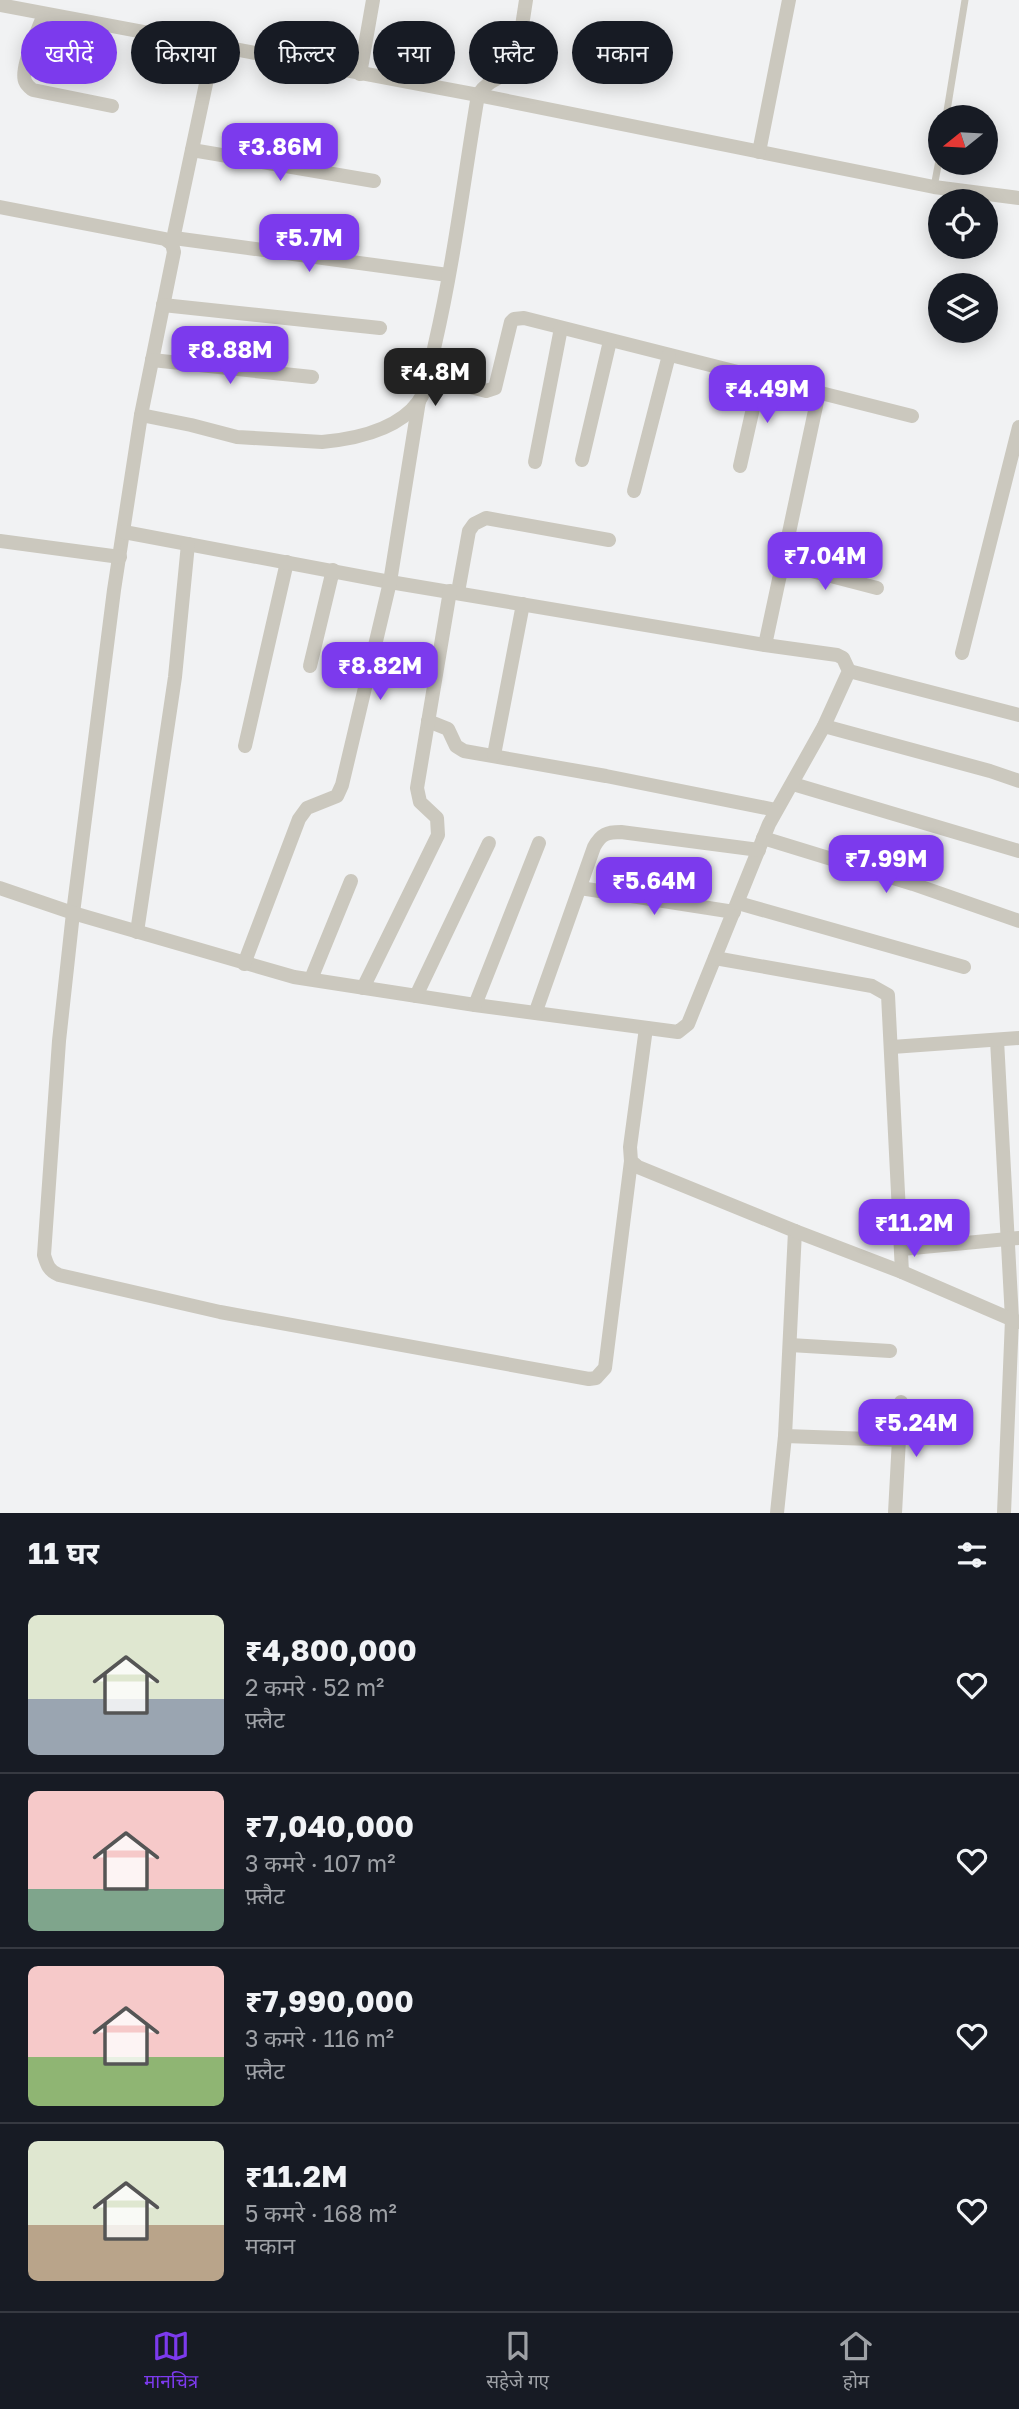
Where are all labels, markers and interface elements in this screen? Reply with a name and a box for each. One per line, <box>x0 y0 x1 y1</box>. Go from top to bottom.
chip: खरीदें <box>21 21 117 84</box>
chip: किराया <box>131 21 240 84</box>
chip: फ़िल्टर <box>254 21 359 84</box>
chip: नया <box>373 21 455 84</box>
chip: फ़्लैट <box>469 21 558 84</box>
chip: मकान <box>572 21 673 84</box>
north arrow <box>928 105 998 175</box>
map controls <box>928 105 998 343</box>
pin: ₹3.86M <box>223 124 337 183</box>
text: ₹3.86M <box>238 132 322 160</box>
button: locate <box>928 189 998 259</box>
pin: ₹5.7M <box>260 215 358 274</box>
text: ₹5.7M <box>275 223 343 251</box>
button: layers <box>928 273 998 343</box>
pin: ₹8.88M <box>173 326 287 386</box>
text: ₹8.88M <box>187 335 273 363</box>
pin: ₹4.8M <box>386 348 484 408</box>
text: ₹4.8M <box>400 357 470 385</box>
pin: ₹4.49M <box>710 366 824 425</box>
text: ₹4.49M <box>725 374 809 402</box>
pin: ₹7.04M <box>768 532 882 592</box>
text: ₹7.04M <box>784 541 866 569</box>
pin: ₹8.82M <box>323 642 437 702</box>
text: ₹8.82M <box>338 651 422 679</box>
pin: ₹7.99M <box>829 836 943 895</box>
text: ₹7.99M <box>845 844 927 872</box>
pin: ₹5.64M <box>597 858 711 917</box>
text: ₹5.64M <box>612 866 696 894</box>
pin: ₹11.2M <box>857 1200 971 1259</box>
text: ₹11.2M <box>875 1208 953 1236</box>
pin: ₹5.24M <box>859 1400 973 1459</box>
text: ₹5.24M <box>874 1408 958 1436</box>
text: 11 घर <box>28 1535 99 1571</box>
icon: filters <box>953 1536 991 1574</box>
text: ₹4,800,000 <box>245 1632 417 1668</box>
icon: home <box>84 1643 168 1727</box>
icon: heart <box>953 1666 991 1704</box>
text: 2 कमरे · 52 m² <box>245 1673 384 1701</box>
text: फ़्लैट <box>245 1705 285 1733</box>
text: ₹7,040,000 <box>245 1808 414 1844</box>
icon: home <box>84 1819 168 1903</box>
icon: heart <box>953 1842 991 1880</box>
text: 3 कमरे · 107 m² <box>245 1849 395 1877</box>
text: फ़्लैट <box>245 1881 285 1909</box>
text: ₹7,990,000 <box>245 1983 414 2019</box>
icon: home <box>84 1994 168 2078</box>
icon: heart <box>953 2017 991 2055</box>
text: 3 कमरे · 116 m² <box>245 2024 394 2052</box>
text: फ़्लैट <box>245 2056 285 2084</box>
text: ₹11.2M <box>245 2158 348 2194</box>
icon: home <box>84 2169 168 2253</box>
icon: heart <box>953 2192 991 2230</box>
text: 5 कमरे · 168 m² <box>245 2199 397 2227</box>
text: मकान <box>245 2231 295 2259</box>
tab: मानचित्र <box>144 2327 198 2396</box>
tab: सहेजे गए <box>486 2327 549 2396</box>
tab: होम <box>837 2327 875 2396</box>

